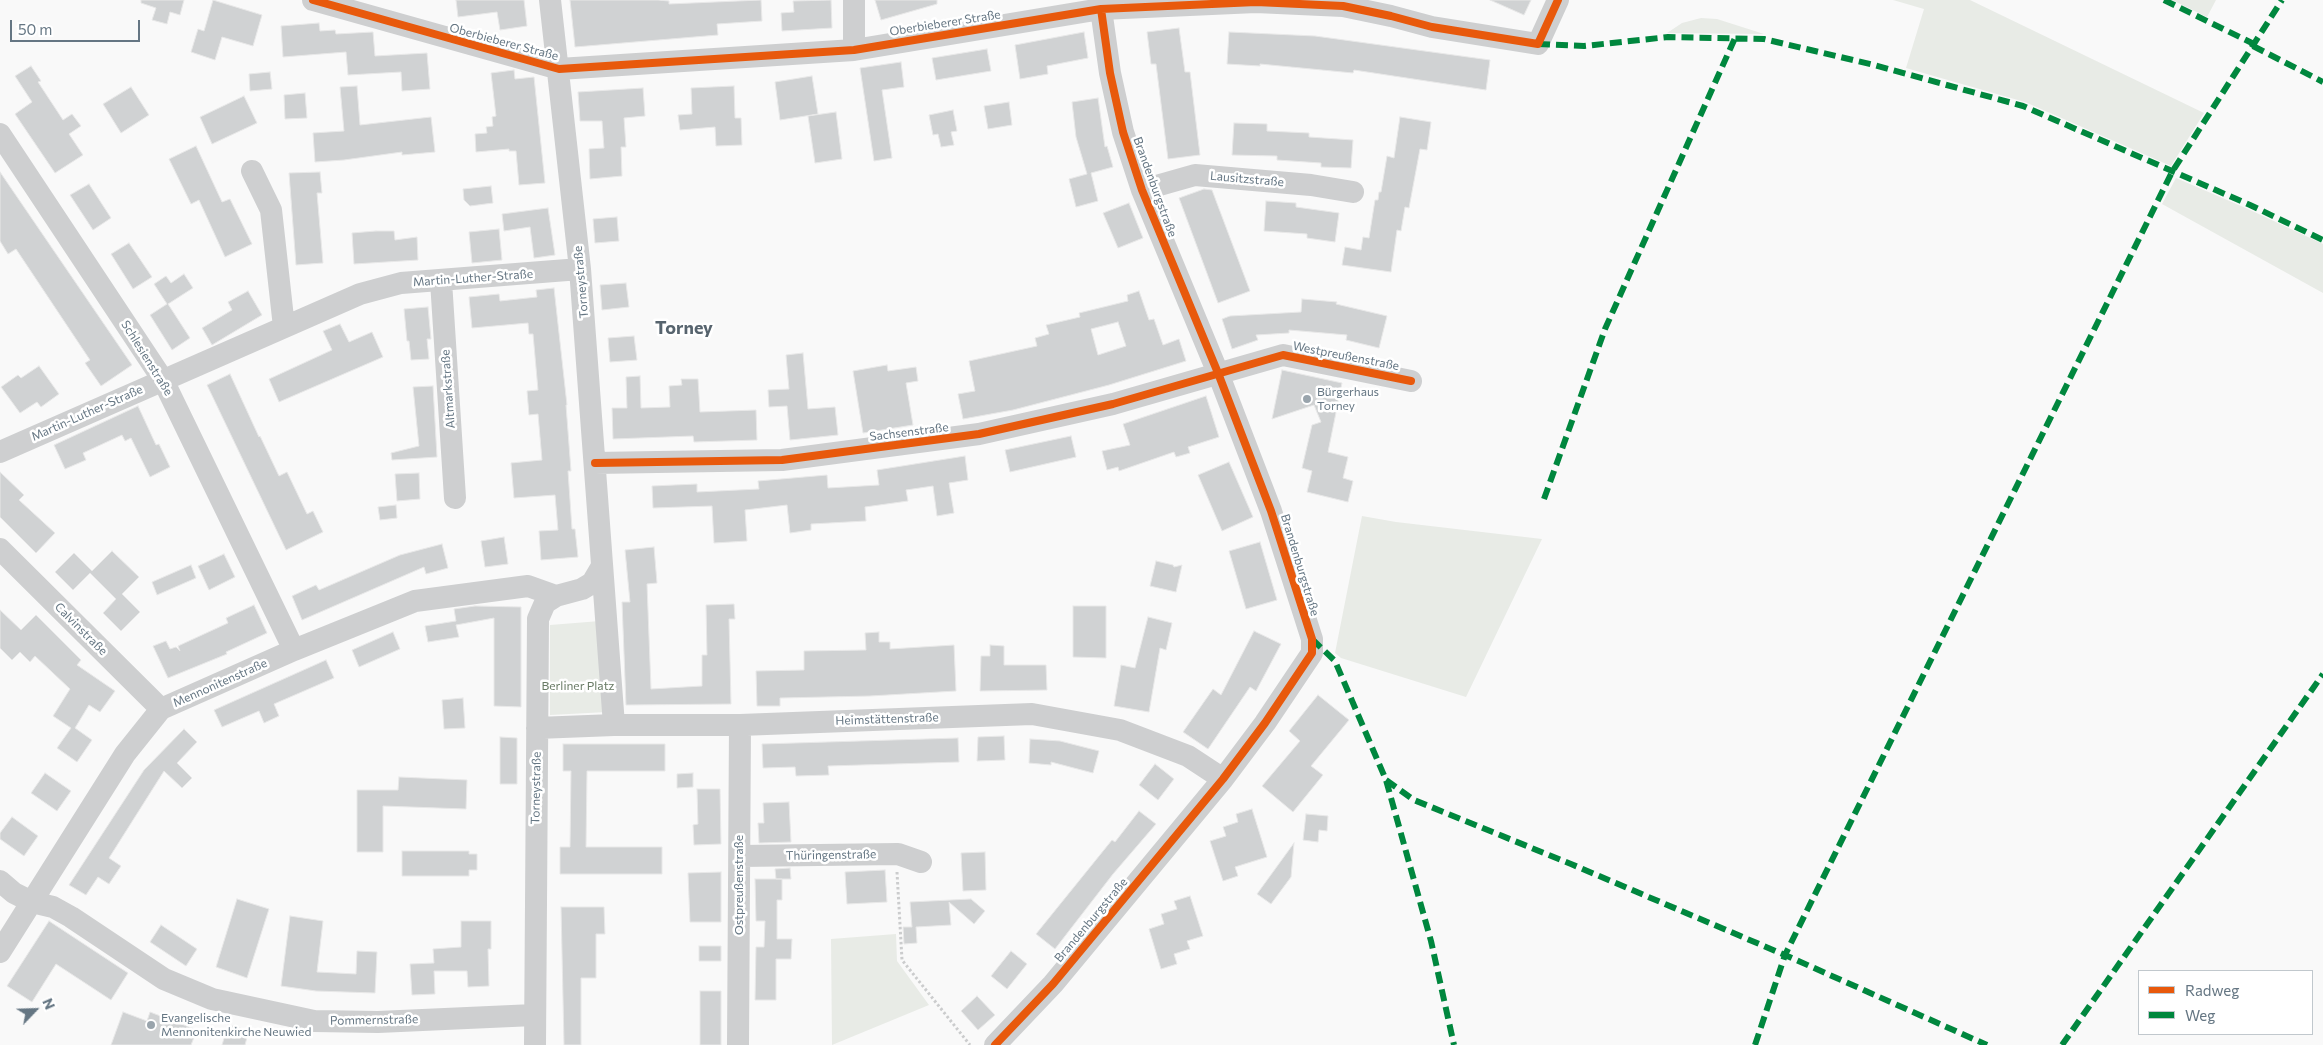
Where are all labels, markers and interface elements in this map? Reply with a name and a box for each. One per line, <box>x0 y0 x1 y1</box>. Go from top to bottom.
street label: Oberbieberer Straße <box>888 7 1002 39</box>
scale bar <box>12 10 142 42</box>
text: 50 m <box>18 20 52 38</box>
street label: Oberbieberer Straße <box>448 21 560 63</box>
street label: Brandenburgstraße <box>1130 135 1180 239</box>
street label: Lausitzstraße <box>1209 169 1285 189</box>
street label: Torneystraße <box>571 245 591 319</box>
street label: Martin-Luther-Straße <box>412 267 534 289</box>
district label: Torney <box>655 317 713 339</box>
street label: Schlesienstraße <box>118 318 176 398</box>
street label: Westpreußenstraße <box>1292 339 1400 373</box>
street label: Altmarkstraße <box>438 349 458 429</box>
street label: Martin-Luther-Straße <box>29 382 145 444</box>
place label: Bürgerhaus Torney <box>1317 385 1379 413</box>
marker: Bürgerhaus Torney <box>1301 393 1313 405</box>
street label: Sachsenstraße <box>869 420 949 444</box>
street label: Brandenburgstraße <box>1278 512 1322 618</box>
street label: Calvinstraße <box>52 600 110 658</box>
street label: Mennonitenstraße <box>171 656 269 710</box>
park label: Berliner Platz <box>541 679 615 693</box>
street label: Heimstättenstraße <box>835 710 939 728</box>
street label: Torneystraße <box>528 751 544 825</box>
street label: Ostpreußenstraße <box>732 835 746 935</box>
street label: Thüringenstraße <box>786 847 876 863</box>
street label: Brandenburgstraße <box>1052 875 1130 965</box>
legend <box>2138 970 2313 1035</box>
text: Radweg <box>2185 981 2239 999</box>
north arrow <box>10 985 60 1035</box>
text: N <box>39 995 59 1012</box>
text: Weg <box>2185 1006 2215 1024</box>
place label: Evangelische Mennonitenkirche Neuwied <box>161 1011 311 1039</box>
street label: Pommernstraße <box>330 1012 418 1028</box>
marker: Evangelische Mennonitenkirche Neuwied <box>145 1019 157 1031</box>

